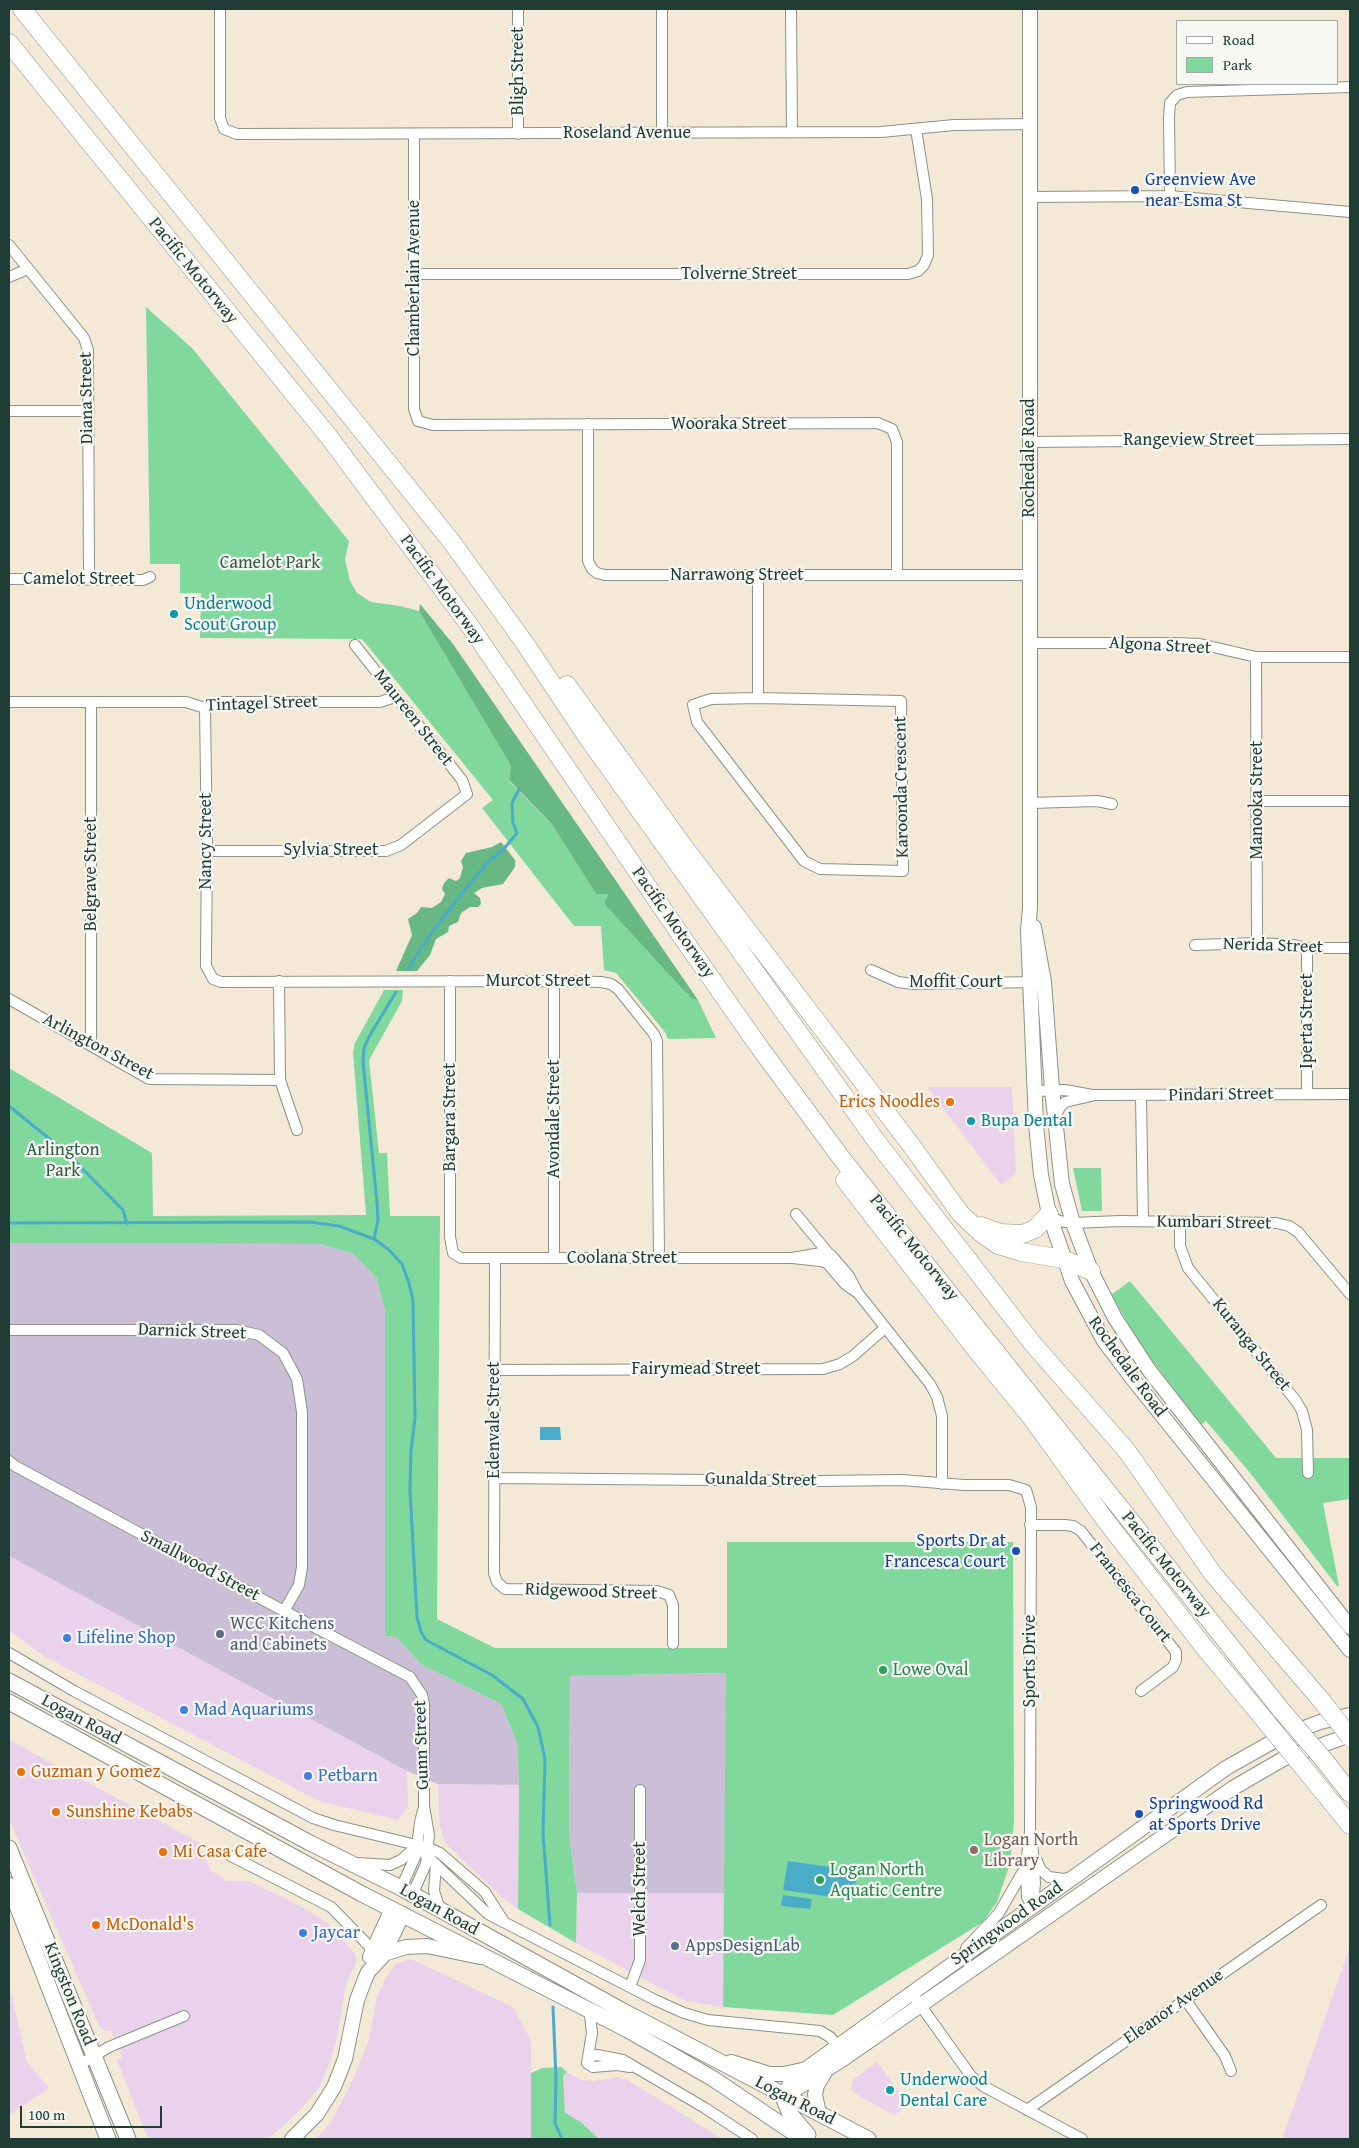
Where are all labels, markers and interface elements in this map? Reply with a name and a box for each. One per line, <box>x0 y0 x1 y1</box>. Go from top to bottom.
legend <box>1176 20 1339 85</box>
street label: Bligh Street <box>507 27 529 115</box>
text: Road <box>1223 29 1254 50</box>
text: Park <box>1223 54 1252 75</box>
street label: Roseland Avenue <box>563 122 691 144</box>
place label: Greenview Ave near Esma St <box>1145 169 1256 212</box>
marker: Greenview Ave near Esma St <box>1129 184 1141 196</box>
street label: Chamberlain Avenue <box>403 200 425 356</box>
street label: Pacific Motorway <box>143 213 243 329</box>
street label: Tolverne Street <box>681 263 797 285</box>
street label: Diana Street <box>75 352 99 444</box>
street label: Rochedale Road <box>1018 398 1040 518</box>
street label: Wooraka Street <box>671 413 787 435</box>
street label: Rangeview Street <box>1123 429 1255 451</box>
street label: Pacific Motorway <box>395 531 489 649</box>
park label: Camelot Park <box>220 552 320 574</box>
street label: Narrawong Street <box>670 564 804 586</box>
street label: Camelot Street <box>23 568 135 590</box>
place label: Underwood Scout Group <box>184 593 276 636</box>
marker: Underwood Scout Group <box>168 608 180 620</box>
street label: Algona Street <box>1108 633 1212 659</box>
street label: Maureen Street <box>369 665 457 771</box>
street label: Tintagel Street <box>206 691 318 717</box>
street label: Karoonda Crescent <box>890 716 914 858</box>
street label: Manooka Street <box>1246 741 1268 859</box>
street label: Nancy Street <box>195 793 217 889</box>
street label: Belgrave Street <box>80 817 102 931</box>
street label: Sylvia Street <box>284 839 378 861</box>
street label: Pacific Motorway <box>627 863 719 983</box>
street label: Nerida Street <box>1223 933 1323 959</box>
street label: Murcot Street <box>486 970 590 992</box>
street label: Moffit Court <box>909 971 1003 993</box>
street label: Iperta Street <box>1296 973 1318 1069</box>
street label: Arlington Street <box>39 1009 157 1085</box>
street label: Avondale Street <box>543 1059 565 1179</box>
street label: Bargara Street <box>439 1063 461 1171</box>
street label: Pindari Street <box>1168 1083 1274 1107</box>
place label: Erics Noodles <box>839 1091 940 1113</box>
marker: Erics Noodles <box>944 1096 956 1108</box>
place label: Bupa Dental <box>981 1110 1073 1132</box>
marker: Bupa Dental <box>965 1115 977 1127</box>
park label: Arlington Park <box>26 1139 100 1182</box>
street label: Pacific Motorway <box>864 1190 964 1306</box>
street label: Kumbari Street <box>1156 1211 1272 1235</box>
street label: Coolana Street <box>567 1247 677 1269</box>
street label: Kuranga Street <box>1207 1294 1295 1396</box>
street label: Rochedale Road <box>1083 1312 1171 1422</box>
street label: Darnick Street <box>137 1319 247 1345</box>
street label: Fairymead Street <box>632 1358 760 1380</box>
street label: Edenvale Street <box>483 1361 505 1479</box>
street label: Gunalda Street <box>705 1468 817 1492</box>
street label: Pacific Motorway <box>1116 1507 1216 1623</box>
street label: Smallwood Street <box>137 1525 263 1607</box>
place label: Sports Dr at Francesca Court <box>885 1530 1006 1572</box>
street label: Francesca Court <box>1084 1539 1176 1647</box>
marker: Sports Dr at Francesca Court <box>1010 1545 1022 1557</box>
street label: Ridgewood Street <box>524 1579 658 1605</box>
place label: WCC Kitchens and Cabinets <box>230 1613 334 1656</box>
street label: Sports Drive <box>1019 1615 1041 1707</box>
place label: Lifeline Shop <box>77 1627 175 1649</box>
marker: WCC Kitchens and Cabinets <box>214 1628 226 1640</box>
marker: Lifeline Shop <box>61 1632 73 1644</box>
place label: Lowe Oval <box>893 1659 969 1681</box>
marker: Lowe Oval <box>877 1664 889 1676</box>
street label: Logan Road <box>37 1690 125 1750</box>
place label: Mad Aquariums <box>194 1699 314 1721</box>
street label: Gunn Street <box>410 1700 434 1790</box>
marker: Mad Aquariums <box>178 1704 190 1716</box>
place label: Guzman y Gomez <box>31 1761 160 1783</box>
place label: Petbarn <box>318 1765 378 1787</box>
marker: Guzman y Gomez <box>15 1766 27 1778</box>
marker: Petbarn <box>302 1770 314 1782</box>
place label: Springwood Rd at Sports Drive <box>1149 1793 1263 1836</box>
place label: Sunshine Kebabs <box>66 1801 193 1823</box>
marker: Sunshine Kebabs <box>50 1806 62 1818</box>
marker: Springwood Rd at Sports Drive <box>1133 1808 1145 1820</box>
place label: Logan North Library <box>984 1829 1078 1872</box>
place label: Mi Casa Cafe <box>173 1841 267 1863</box>
street label: Welch Street <box>629 1841 651 1937</box>
marker: Logan North Library <box>968 1844 980 1856</box>
marker: Mi Casa Cafe <box>157 1846 169 1858</box>
place label: Logan North Aquatic Centre <box>830 1859 942 1902</box>
marker: Logan North Aquatic Centre <box>814 1874 826 1886</box>
street label: Springwood Road <box>947 1877 1067 1971</box>
street label: Logan Road <box>396 1879 482 1941</box>
place label: McDonald's <box>106 1914 194 1936</box>
marker: McDonald's <box>90 1919 102 1931</box>
place label: Jaycar <box>313 1922 360 1944</box>
marker: Jaycar <box>297 1927 309 1939</box>
place label: AppsDesignLab <box>685 1935 800 1957</box>
street label: Kingston Road <box>39 1939 99 2049</box>
marker: AppsDesignLab <box>669 1940 681 1952</box>
street label: Eleanor Avenue <box>1120 1965 1228 2049</box>
place label: Underwood Dental Care <box>900 2069 988 2112</box>
street label: Logan Road <box>751 2072 839 2130</box>
marker: Underwood Dental Care <box>884 2084 896 2096</box>
scale bar <box>22 2096 165 2128</box>
text: 100 m <box>28 2104 65 2125</box>

